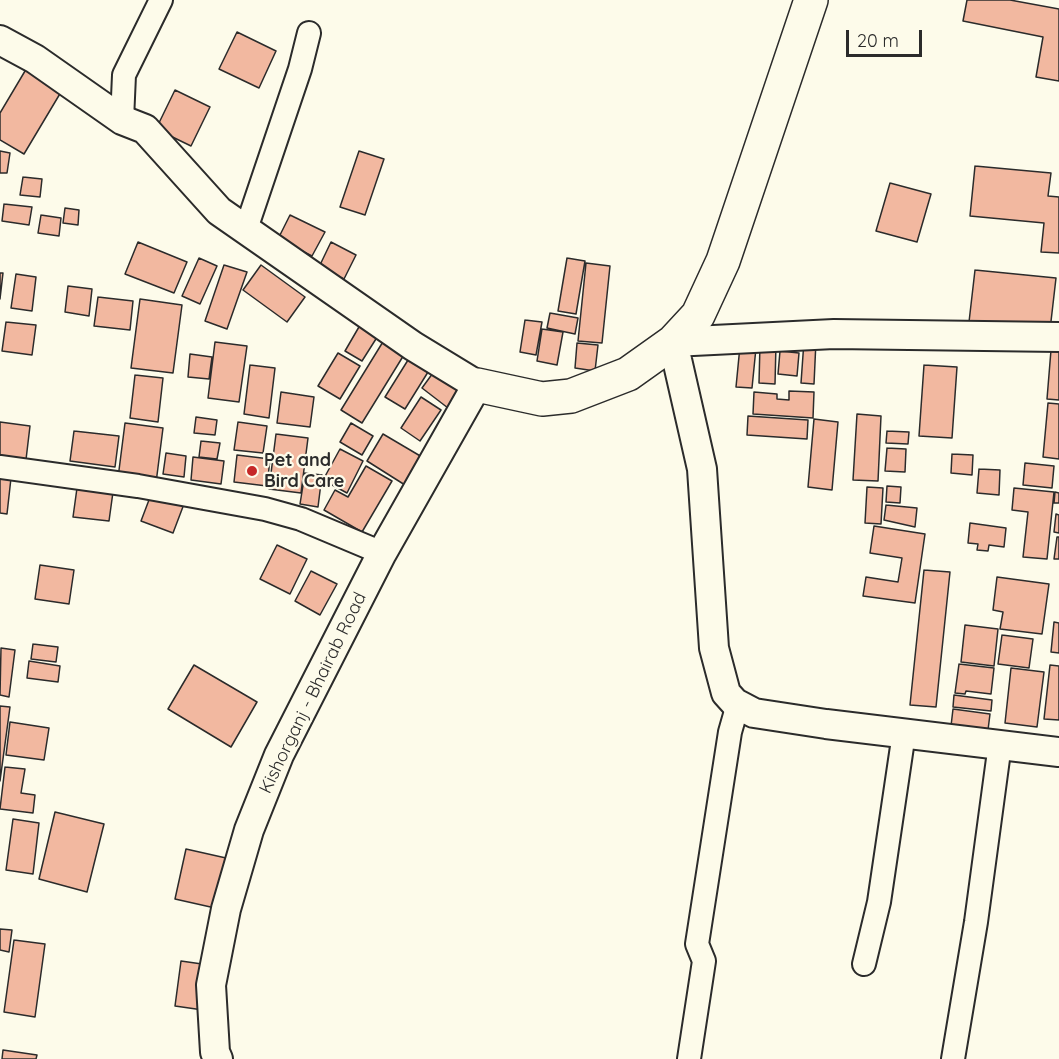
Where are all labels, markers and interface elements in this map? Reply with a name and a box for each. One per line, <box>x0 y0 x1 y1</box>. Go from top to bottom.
scale bar <box>849 18 926 56</box>
text: 20 m <box>857 29 899 52</box>
place label: Pet and Bird Care <box>264 450 344 492</box>
marker: Pet and Bird Care <box>245 464 259 478</box>
street label: Kishorganj - Bhairab Road <box>255 589 371 797</box>

